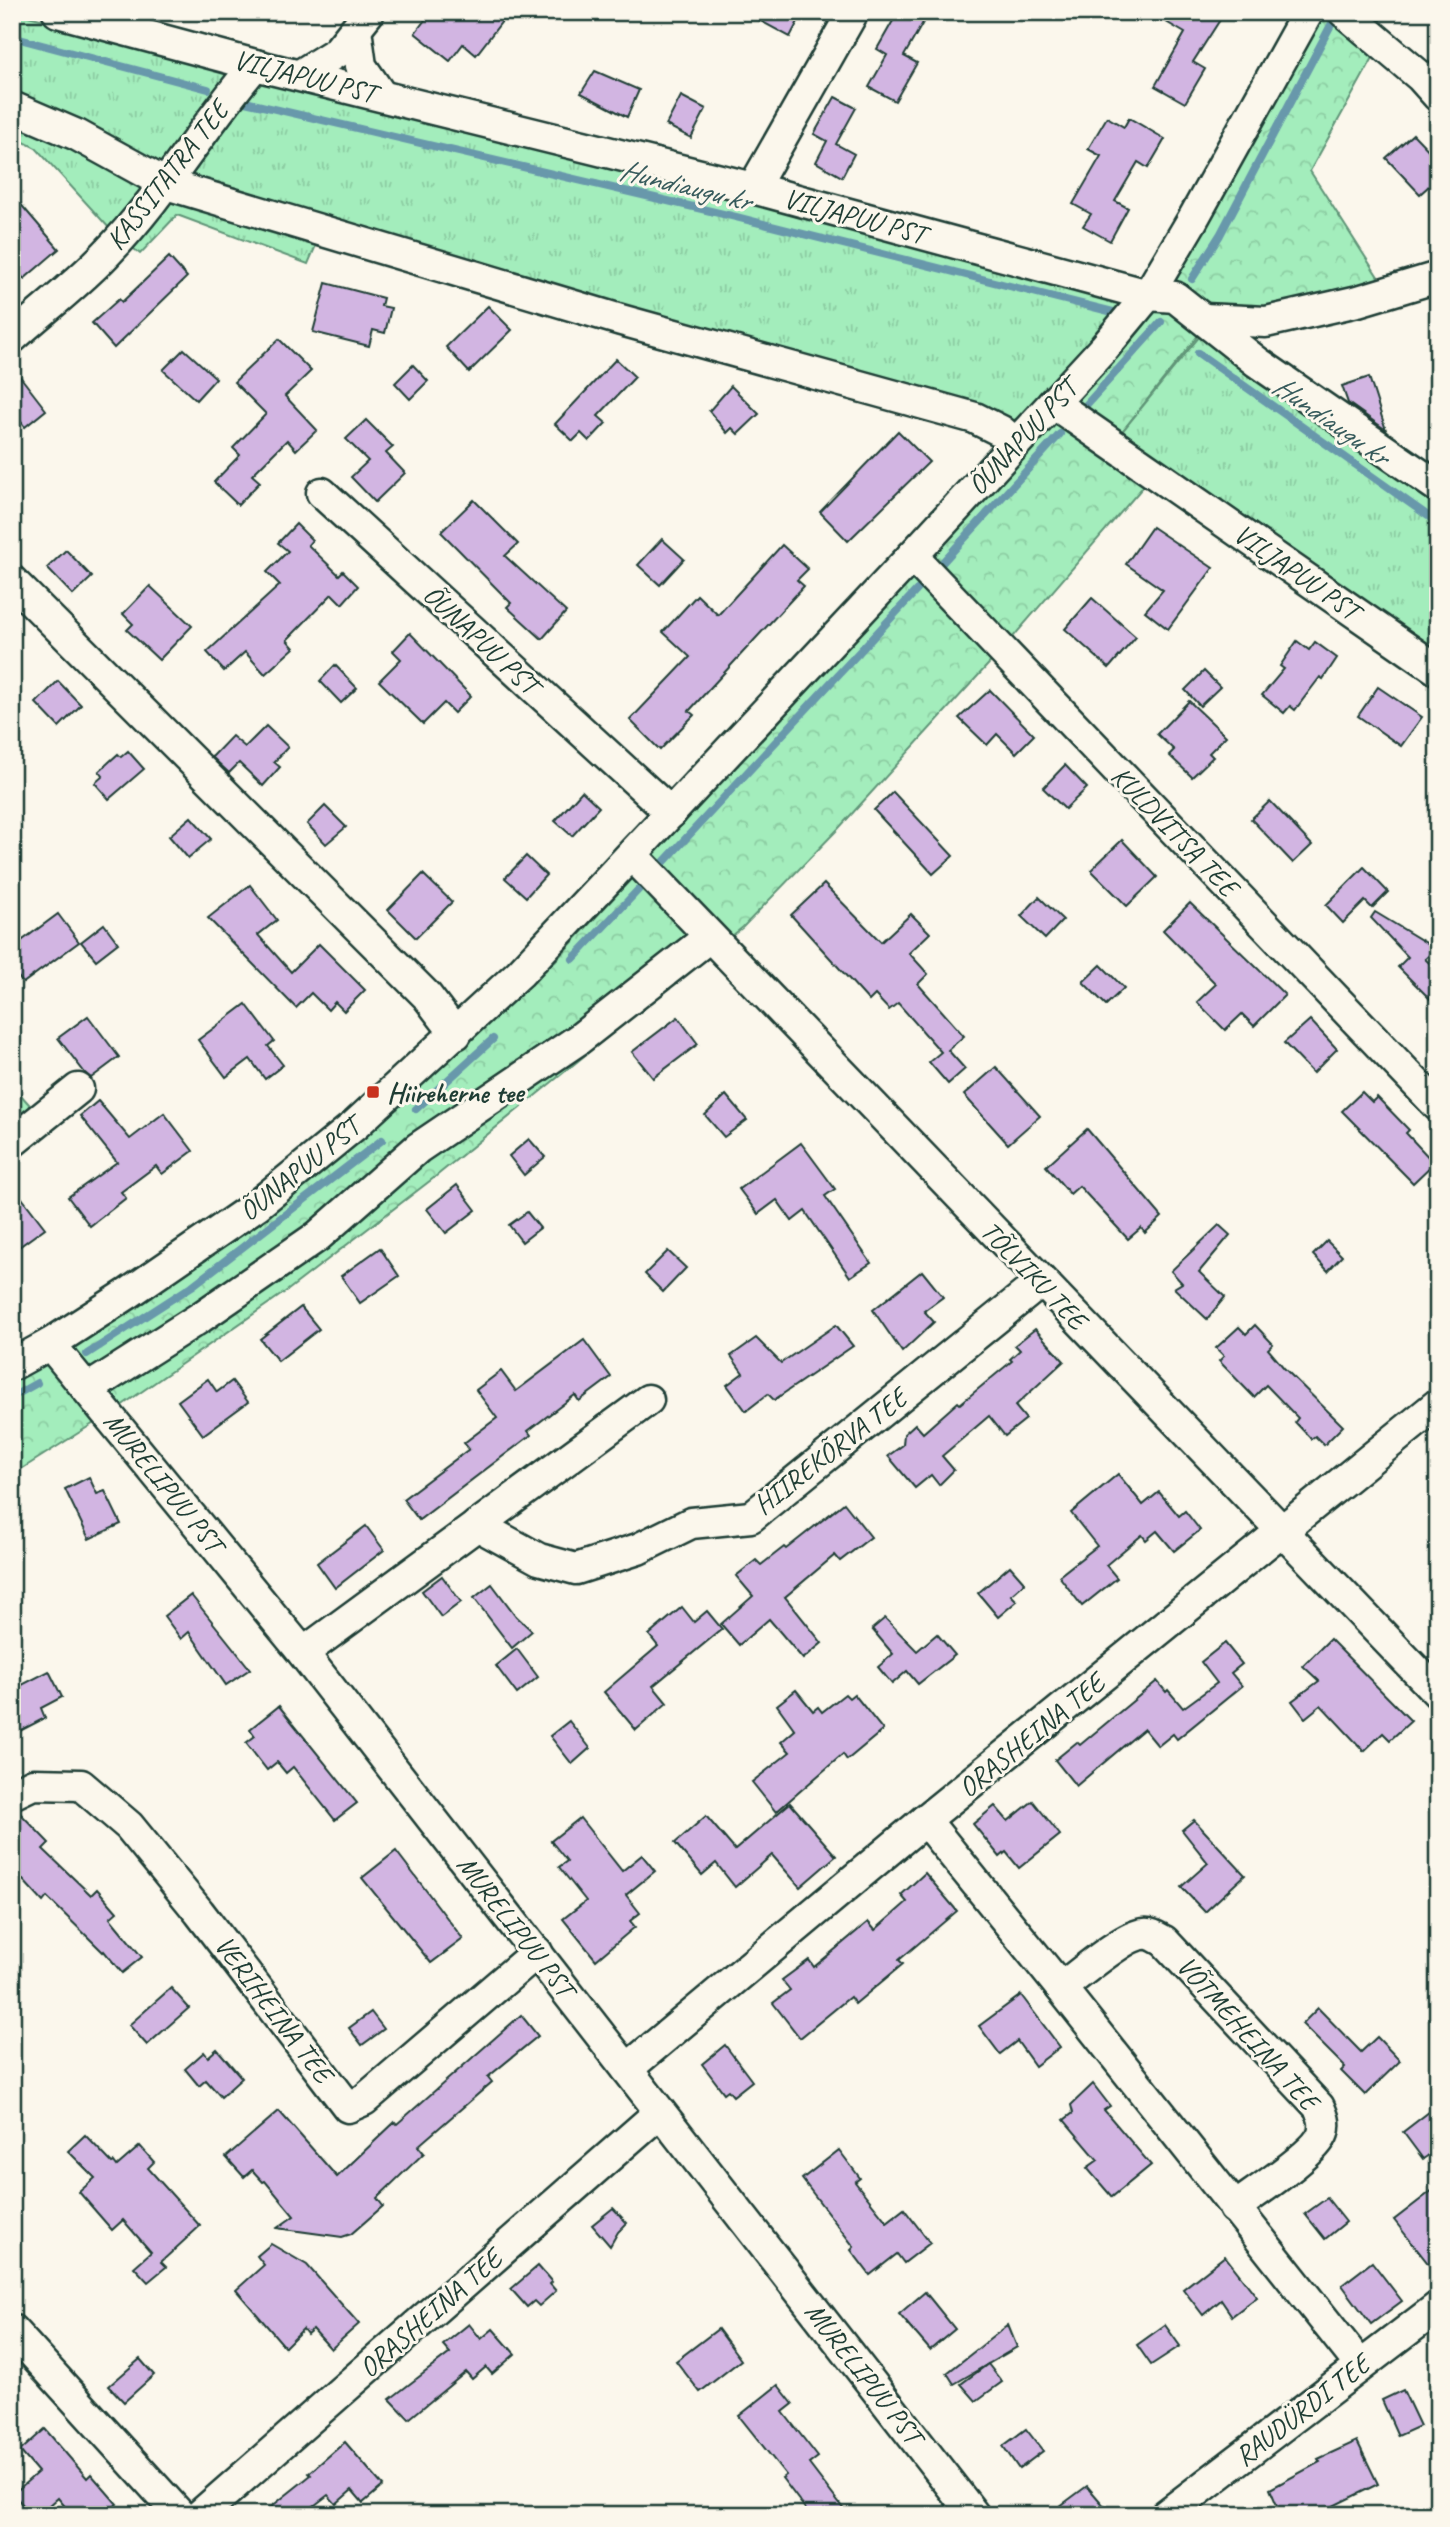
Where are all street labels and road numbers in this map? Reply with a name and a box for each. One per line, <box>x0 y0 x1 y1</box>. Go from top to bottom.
street label: VILJAPUU PST <box>230 41 386 112</box>
street label: KASSITATRA TEE <box>98 91 238 257</box>
street label: VILJAPUU PST <box>780 180 936 253</box>
street label: ÕUNAPUU PST <box>960 367 1089 502</box>
street label: VILJAPUU PST <box>1227 516 1372 632</box>
street label: ÕUNAPUU PST <box>416 577 551 706</box>
street label: KULDVITSA TEE <box>1104 758 1248 906</box>
street label: ÕUNAPUU PST <box>232 1105 372 1228</box>
street label: TÕLVIKU TEE <box>973 1213 1097 1339</box>
street label: HIIREKÕRVA TEE <box>746 1378 917 1522</box>
street label: MURELIPUU PST <box>97 1405 235 1564</box>
street label: ORASHEINA TEE <box>951 1663 1114 1805</box>
street label: MURELIPUU PST <box>450 1848 586 2009</box>
street label: VERIHEINA TEE <box>207 1929 343 2092</box>
street label: VÕTMEHEINA TEE <box>1169 1949 1329 2120</box>
street label: ORASHEINA TEE <box>351 2239 511 2385</box>
street label: MURELIPUU PST <box>798 2295 934 2456</box>
street label: RAUDÜRDI TEE <box>1227 2344 1379 2474</box>

